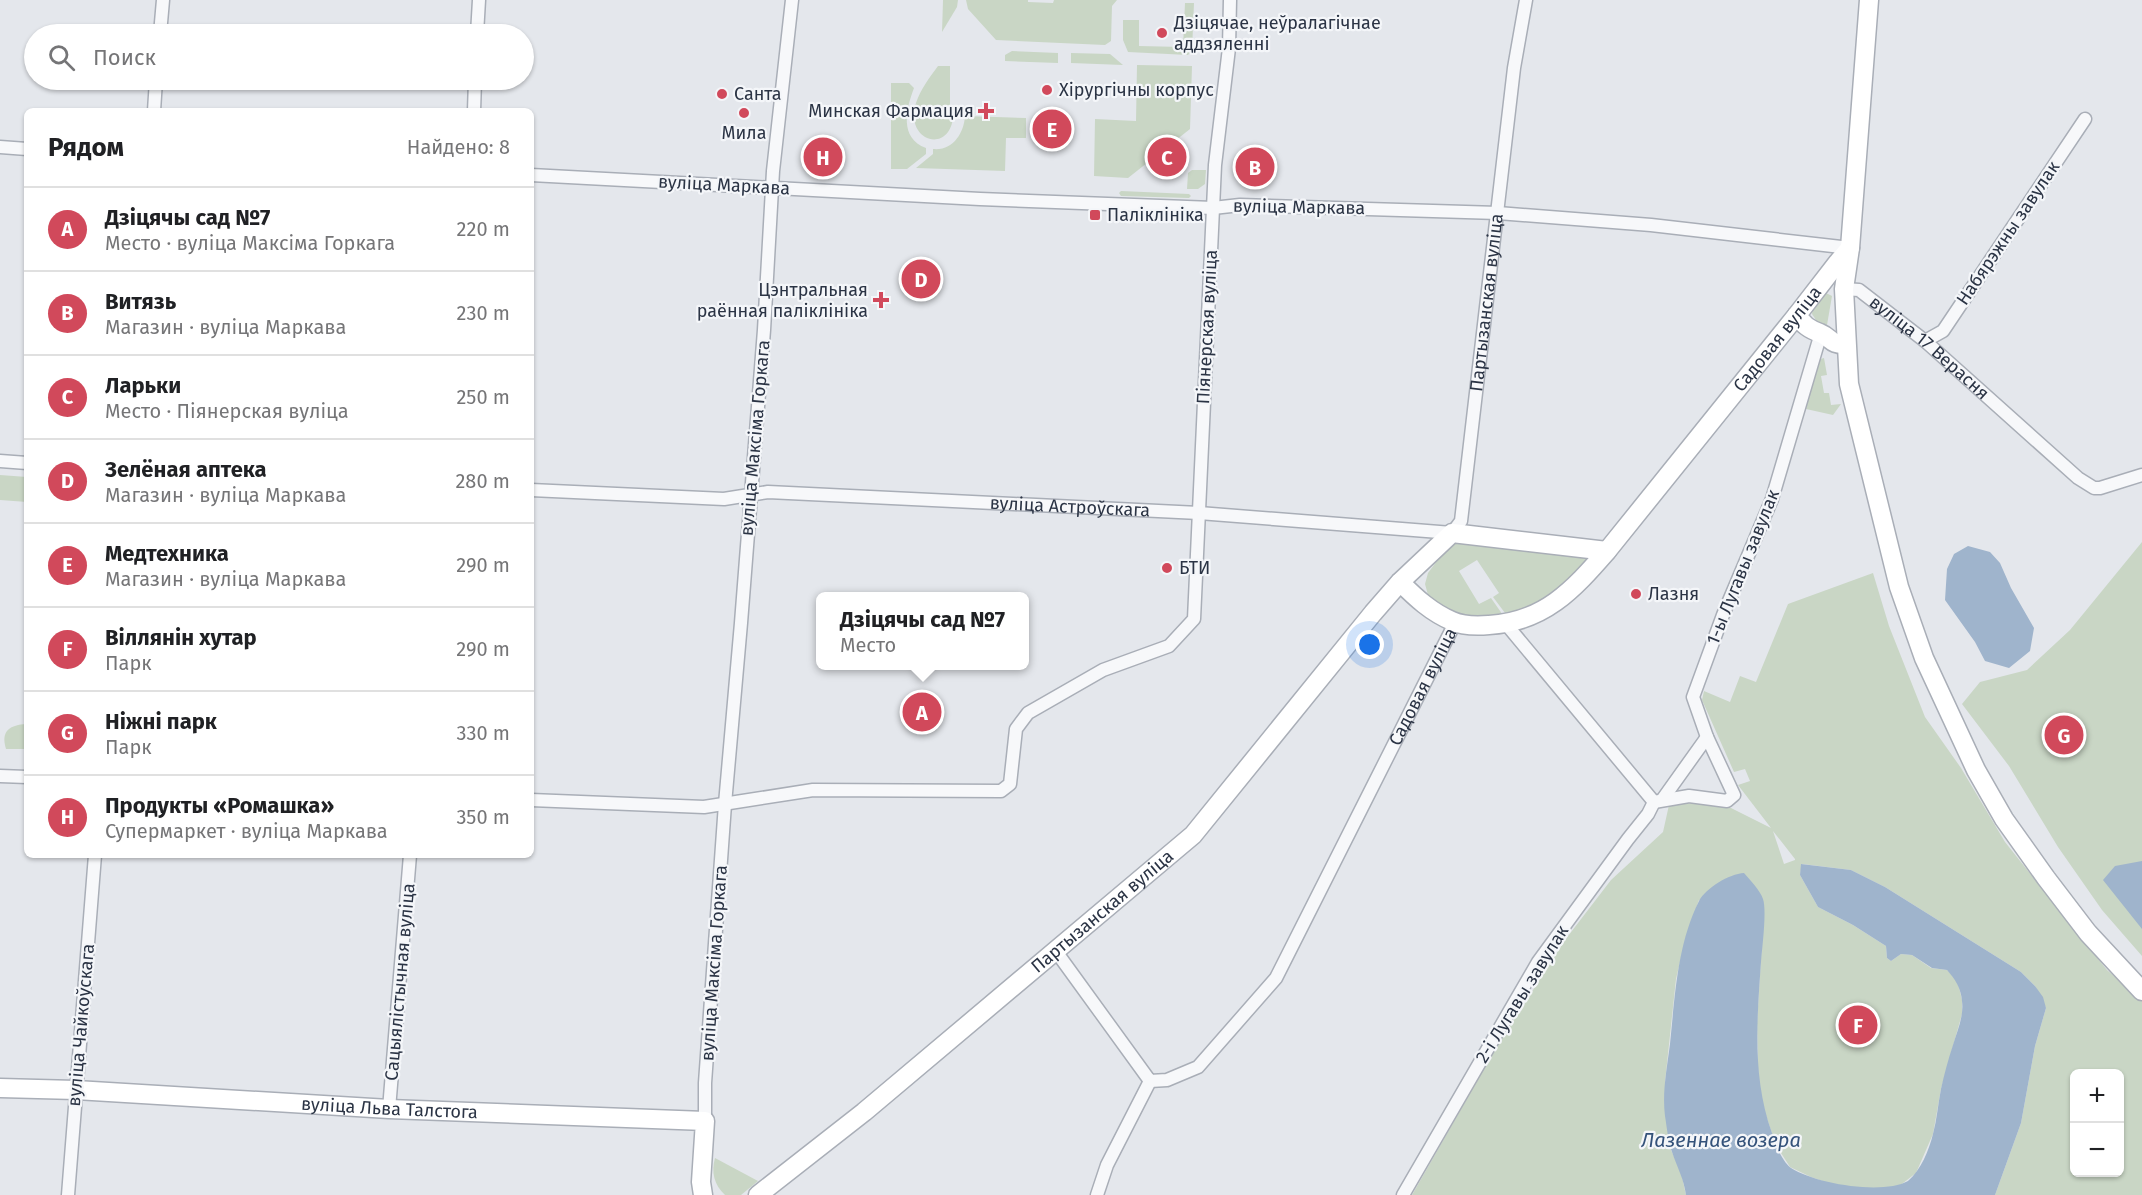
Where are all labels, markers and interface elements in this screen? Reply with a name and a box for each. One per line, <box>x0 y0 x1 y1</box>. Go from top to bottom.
place label: Дзіцячае, неўралагічнае аддзяленні <box>1173 12 1381 55</box>
search box <box>24 24 534 90</box>
marker: Дзіцячае, неўралагічнае аддзяленні <box>1155 26 1169 40</box>
icon: search <box>45 41 78 74</box>
text: Поиск <box>93 44 156 71</box>
place label: Хірургічны корпус <box>1059 79 1214 101</box>
place label: Санта <box>734 83 782 105</box>
marker: Хірургічны корпус <box>1040 83 1054 97</box>
marker: Санта <box>715 87 729 101</box>
place label: Минская Фармация <box>808 100 974 122</box>
marker: Минская Фармация <box>979 104 993 118</box>
marker: Мила <box>737 106 751 120</box>
pin: E <box>1032 106 1072 152</box>
place label: Мила <box>722 122 766 144</box>
text: Рядом <box>48 132 124 163</box>
pin: H <box>804 134 842 180</box>
pin: C <box>1148 134 1186 180</box>
text: Найдено: 8 <box>407 135 510 159</box>
pin: B <box>1236 144 1274 190</box>
street label: Набярэжны завулак <box>1952 156 2065 309</box>
street label: вуліца Маркава <box>657 171 791 199</box>
street label: вуліца Маркава <box>1233 195 1365 219</box>
text: Дзіцячы сад №7 <box>105 204 270 231</box>
place label: Паліклініка <box>1107 204 1204 226</box>
marker: Паліклініка <box>1088 208 1102 222</box>
street label: Партызанская вуліца <box>1465 212 1508 393</box>
text: A <box>62 217 73 241</box>
text: 220 m <box>457 217 510 241</box>
text: Место · вуліца Максіма Горкага <box>105 231 395 255</box>
street label: Піянерская вуліца <box>1192 249 1222 405</box>
pin: D <box>902 256 940 302</box>
place label: Цэнтральная раённая паліклініка <box>697 279 868 322</box>
street label: Садовая вуліца <box>1729 282 1826 396</box>
text: Витязь <box>105 288 176 315</box>
marker: Цэнтральная раённая паліклініка <box>872 291 890 309</box>
street label: вуліца 17 Верасня <box>1865 291 1994 404</box>
text: B <box>61 301 74 325</box>
text: 230 m <box>457 301 510 325</box>
text: Магазин · вуліца Маркава <box>105 315 346 339</box>
street label: вуліца Максіма Горкага <box>735 339 775 537</box>
text: Ларьки <box>105 372 181 399</box>
text: C <box>62 385 73 409</box>
text: 250 m <box>456 385 510 409</box>
text: Место · Піянерская вуліца <box>105 399 349 423</box>
text: Зелёная аптека <box>105 456 267 483</box>
text: D <box>61 469 74 493</box>
text: 280 m <box>455 469 510 493</box>
text: Магазин · вуліца Маркава <box>105 483 346 507</box>
street label: 1-ы Лугавы завулак <box>1702 486 1784 648</box>
street label: вуліца Астроўскага <box>989 492 1151 522</box>
text: Медтехника <box>105 540 229 567</box>
text: E <box>62 553 73 577</box>
text: 290 m <box>456 553 510 577</box>
place label: БТИ <box>1179 557 1210 579</box>
marker: БТИ <box>1160 561 1174 575</box>
text: Магазин · вуліца Маркава <box>105 567 346 591</box>
place label: Лазня <box>1648 583 1699 605</box>
marker: Лазня <box>1629 587 1643 601</box>
popup <box>816 592 1029 670</box>
text: Дзіцячы сад №7 <box>840 606 1005 633</box>
text: Віллянін хутар <box>105 624 257 651</box>
street label: Садовая вуліца <box>1384 624 1462 749</box>
your location <box>1355 630 1384 659</box>
text: Место <box>840 633 896 657</box>
text: F <box>63 637 72 661</box>
text: 290 m <box>456 637 510 661</box>
text: Парк <box>105 651 152 675</box>
pin: A <box>902 690 942 734</box>
text: Ніжні парк <box>105 708 217 735</box>
pin: G <box>2044 712 2084 758</box>
text: G <box>61 721 74 745</box>
text: 330 m <box>456 721 510 745</box>
text: Парк <box>105 735 152 759</box>
text: Продукты «Ромашка» <box>105 792 334 819</box>
text: H <box>61 805 74 829</box>
text: 350 m <box>456 805 510 829</box>
text: Супермаркет · вуліца Маркава <box>105 819 388 843</box>
street label: Партызанская вуліца <box>1026 845 1178 978</box>
street label: вуліца Максіма Горкага <box>696 864 732 1062</box>
street label: Сацыялістычная вуліца <box>380 882 420 1082</box>
street label: 2-і Лугавы завулак <box>1471 920 1574 1067</box>
street label: вуліца Чайкоўскага <box>63 943 99 1107</box>
pin: F <box>1838 1002 1878 1048</box>
map controls <box>2070 1069 2124 1177</box>
button: + <box>2070 1069 2124 1123</box>
street label: вуліца Льва Талстога <box>300 1093 478 1123</box>
button: − <box>2070 1123 2124 1177</box>
water label: Лазеннае возера <box>1640 1128 1801 1152</box>

